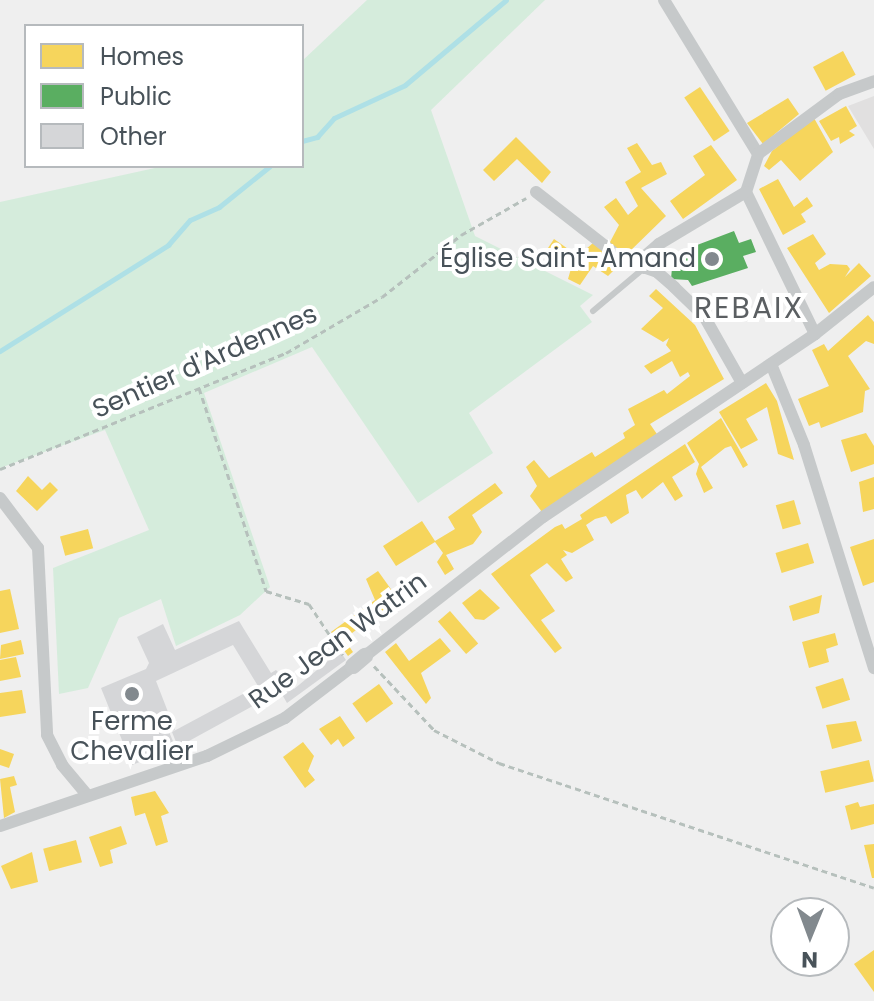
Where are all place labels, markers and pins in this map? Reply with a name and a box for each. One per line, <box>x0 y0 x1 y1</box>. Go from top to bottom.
place label: Église Saint-Amand <box>440 243 696 275</box>
marker: Église Saint-Amand <box>703 250 721 268</box>
marker: Ferme Chevalier <box>123 685 141 703</box>
place label: Ferme Chevalier <box>70 706 194 768</box>

